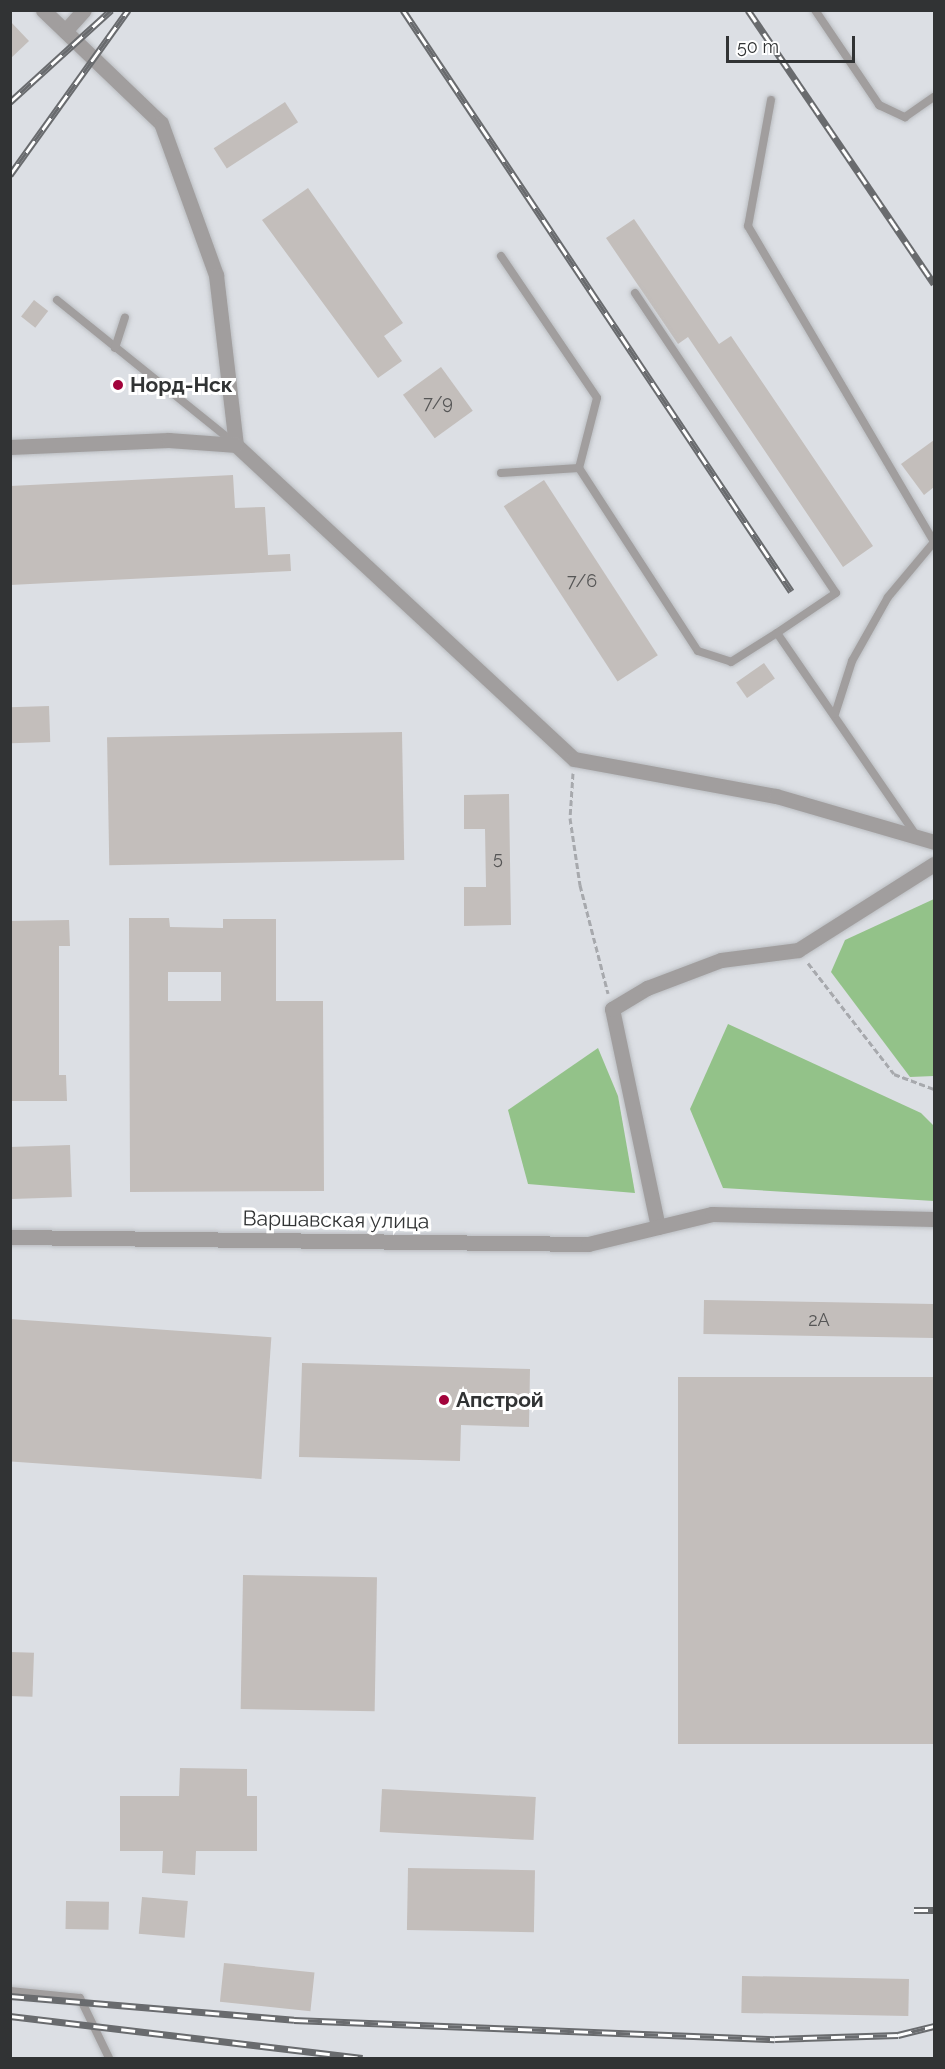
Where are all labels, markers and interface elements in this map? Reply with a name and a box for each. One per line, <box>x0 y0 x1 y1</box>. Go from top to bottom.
scale bar <box>729 24 858 62</box>
text: 50 m <box>737 36 779 57</box>
place label: Норд-Нск <box>130 372 233 398</box>
marker: Норд-Нск <box>111 378 125 392</box>
house number: 7/9 <box>423 392 453 414</box>
house number: 7/6 <box>567 570 597 592</box>
house number: 5 <box>493 847 503 869</box>
street label: Варшавская улица <box>242 1206 430 1234</box>
house number: 2А <box>808 1309 830 1331</box>
place label: Апстрой <box>456 1387 544 1413</box>
marker: Апстрой <box>437 1393 451 1407</box>

